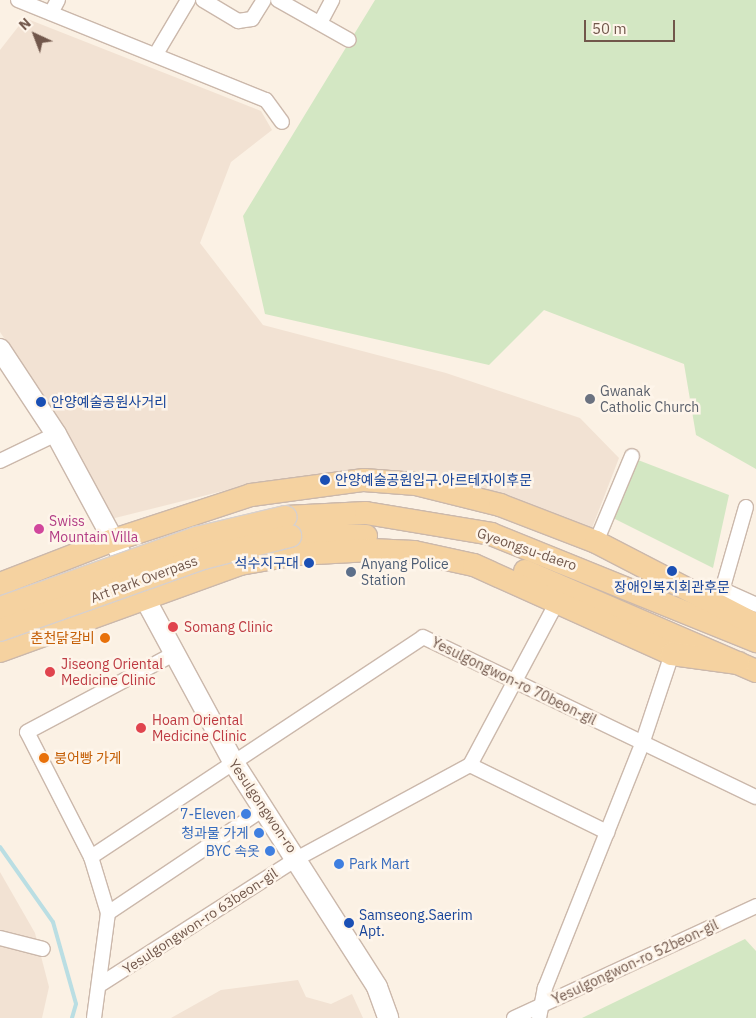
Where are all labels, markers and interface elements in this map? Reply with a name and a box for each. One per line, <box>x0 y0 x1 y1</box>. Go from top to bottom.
north arrow <box>10 10 60 60</box>
scale bar <box>586 10 677 42</box>
text: N <box>15 14 35 34</box>
text: 50 m <box>592 19 627 38</box>
place label: Gwanak Catholic Church <box>600 383 699 416</box>
marker: Gwanak Catholic Church <box>584 393 596 405</box>
place label: 안양예술공원사거리 <box>51 394 167 410</box>
marker: 안양예술공원사거리 <box>35 396 47 408</box>
place label: 안양예술공원입구.아르테자이후문 <box>335 472 532 488</box>
marker: 안양예술공원입구.아르테자이후문 <box>319 474 331 486</box>
place label: Swiss Mountain Villa <box>49 513 138 546</box>
marker: Swiss Mountain Villa <box>33 523 45 535</box>
street label: Gyeongsu-daero <box>475 524 579 574</box>
street label: Art Park Overpass <box>88 552 200 606</box>
place label: 석수지구대 <box>235 555 299 571</box>
place label: Anyang Police Station <box>361 556 449 588</box>
marker: 석수지구대 <box>303 557 315 569</box>
marker: 장애인복지회관후문 <box>666 565 678 577</box>
marker: Anyang Police Station <box>345 566 357 578</box>
place label: 장애인복지회관후문 <box>614 579 730 595</box>
place label: Somang Clinic <box>184 619 273 635</box>
marker: Somang Clinic <box>166 620 180 634</box>
place label: 춘천닭갈비 <box>31 630 95 646</box>
marker: 춘천닭갈비 <box>99 632 111 644</box>
street label: Yesulgongwon-ro 70beon-gil <box>429 634 599 728</box>
place label: Jiseong Oriental Medicine Clinic <box>61 656 163 689</box>
marker: Jiseong Oriental Medicine Clinic <box>43 665 57 679</box>
place label: Hoam Oriental Medicine Clinic <box>152 712 247 744</box>
marker: Hoam Oriental Medicine Clinic <box>134 721 148 735</box>
place label: 붕어빵 가게 <box>54 750 122 766</box>
marker: 붕어빵 가게 <box>38 752 50 764</box>
street label: Yesulgongwon-ro <box>225 756 301 856</box>
place label: 7-Eleven <box>180 806 236 822</box>
marker: 7-Eleven <box>240 808 252 820</box>
place label: 청과물 가게 <box>181 825 249 841</box>
marker: 청과물 가게 <box>253 827 265 839</box>
place label: BYC 속옷 <box>206 843 260 859</box>
marker: BYC 속옷 <box>264 845 276 857</box>
place label: Park Mart <box>349 856 410 872</box>
marker: Park Mart <box>333 858 345 870</box>
street label: Yesulgongwon-ro 63beon-gil <box>119 865 281 977</box>
place label: Samseong.Saerim Apt. <box>359 907 473 940</box>
street label: Yesulgongwon-ro 52beon-gil <box>549 916 721 1008</box>
marker: Samseong.Saerim Apt. <box>343 917 355 929</box>

